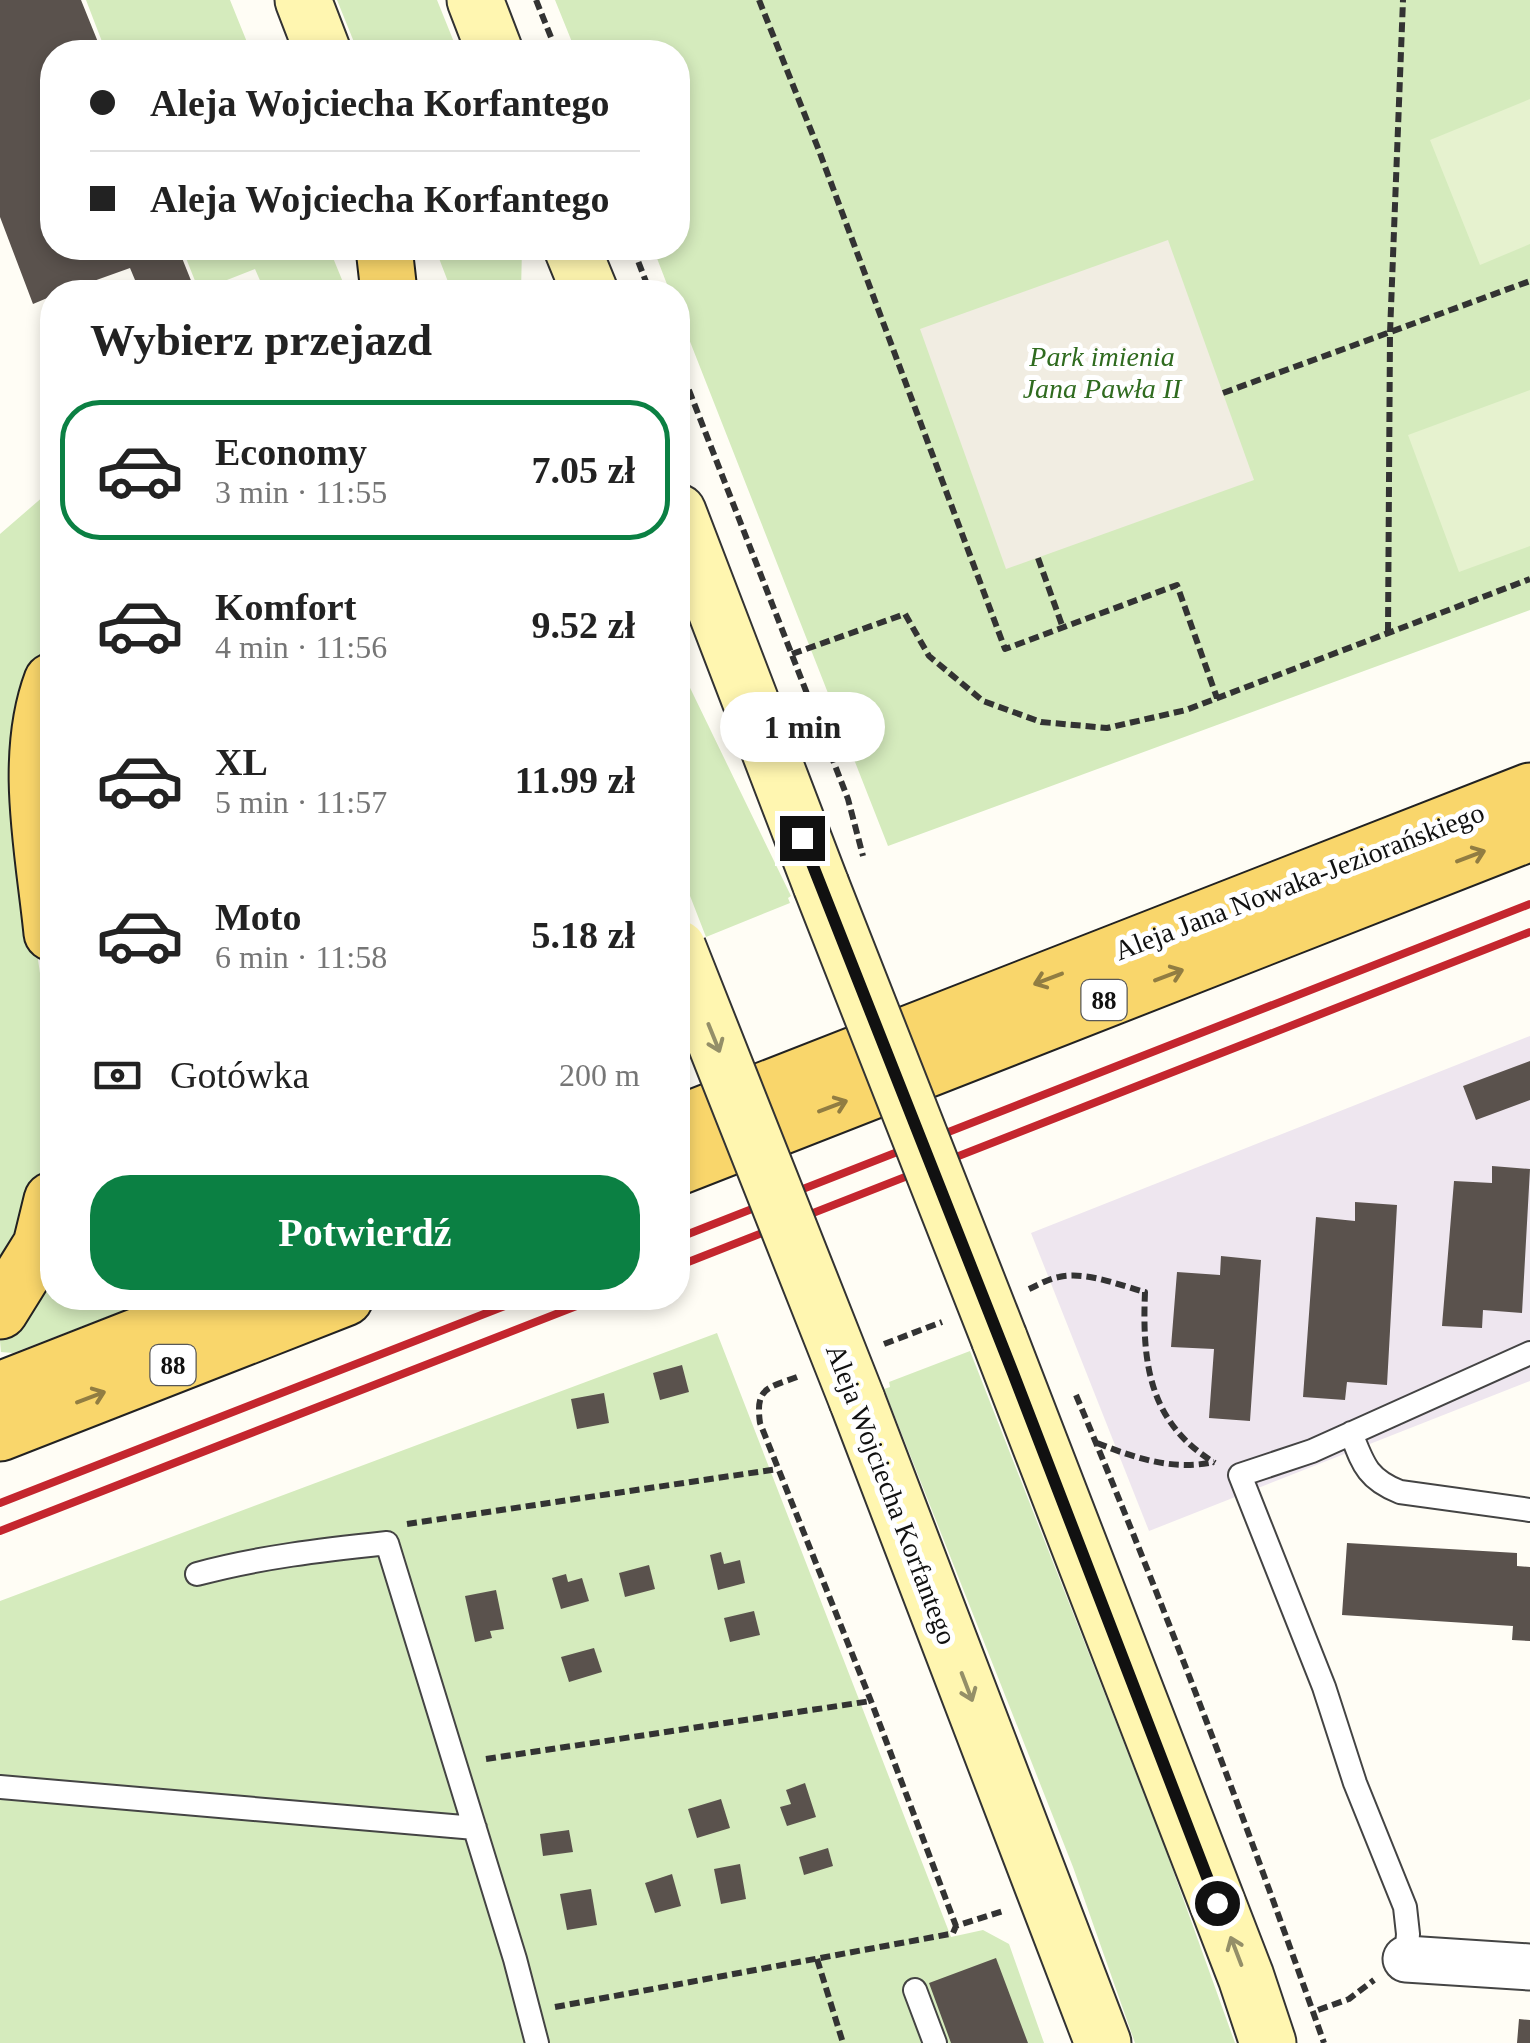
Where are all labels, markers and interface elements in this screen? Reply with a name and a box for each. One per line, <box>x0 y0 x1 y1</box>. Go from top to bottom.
text: Aleja Wojciecha Korfantego <box>150 82 609 124</box>
text: Aleja Wojciecha Korfantego <box>150 178 609 220</box>
text: Wybierz przejazd <box>90 315 432 365</box>
park label: Park imienia Jana Pawła II <box>1023 341 1183 404</box>
icon: car <box>95 425 185 515</box>
text: Economy <box>215 431 367 473</box>
text: 7.05 zł <box>532 449 635 491</box>
text: 3 min · 11:55 <box>215 474 387 510</box>
icon: car <box>95 580 185 670</box>
text: Komfort <box>215 586 356 628</box>
text: 9.52 zł <box>532 604 635 646</box>
text: 4 min · 11:56 <box>215 629 387 665</box>
callout: 1 min <box>720 693 884 763</box>
text: 1 min <box>764 709 841 745</box>
icon: car <box>95 735 185 825</box>
text: XL <box>215 741 268 783</box>
text: 11.99 zł <box>515 759 635 801</box>
text: 5 min · 11:57 <box>215 784 387 820</box>
street label: Aleja Jana Nowaka-Jeziorańskiego <box>1110 797 1488 966</box>
route end <box>780 816 825 861</box>
one-way arrow <box>1455 846 1486 864</box>
icon: car <box>95 890 185 980</box>
text: Moto <box>215 896 302 938</box>
text: 5.18 zł <box>532 914 635 956</box>
text: 6 min · 11:58 <box>215 939 387 975</box>
one-way arrow <box>1153 964 1183 982</box>
one-way arrow <box>1033 972 1064 990</box>
road number: 88 <box>1082 980 1126 1020</box>
one-way arrow <box>706 1023 724 1053</box>
icon: cash <box>90 1048 145 1103</box>
text: Gotówka <box>170 1054 309 1096</box>
text: 200 m <box>559 1057 640 1093</box>
one-way arrow <box>817 1096 848 1114</box>
button: Potwierdź <box>90 1175 640 1290</box>
street label: Aleja Wojciecha Korfantego <box>820 1340 963 1649</box>
road number: 88 <box>150 1345 196 1385</box>
one-way arrow <box>75 1387 105 1405</box>
one-way arrow <box>959 1671 977 1702</box>
route start <box>1195 1881 1240 1926</box>
one-way arrow <box>1225 1936 1243 1967</box>

